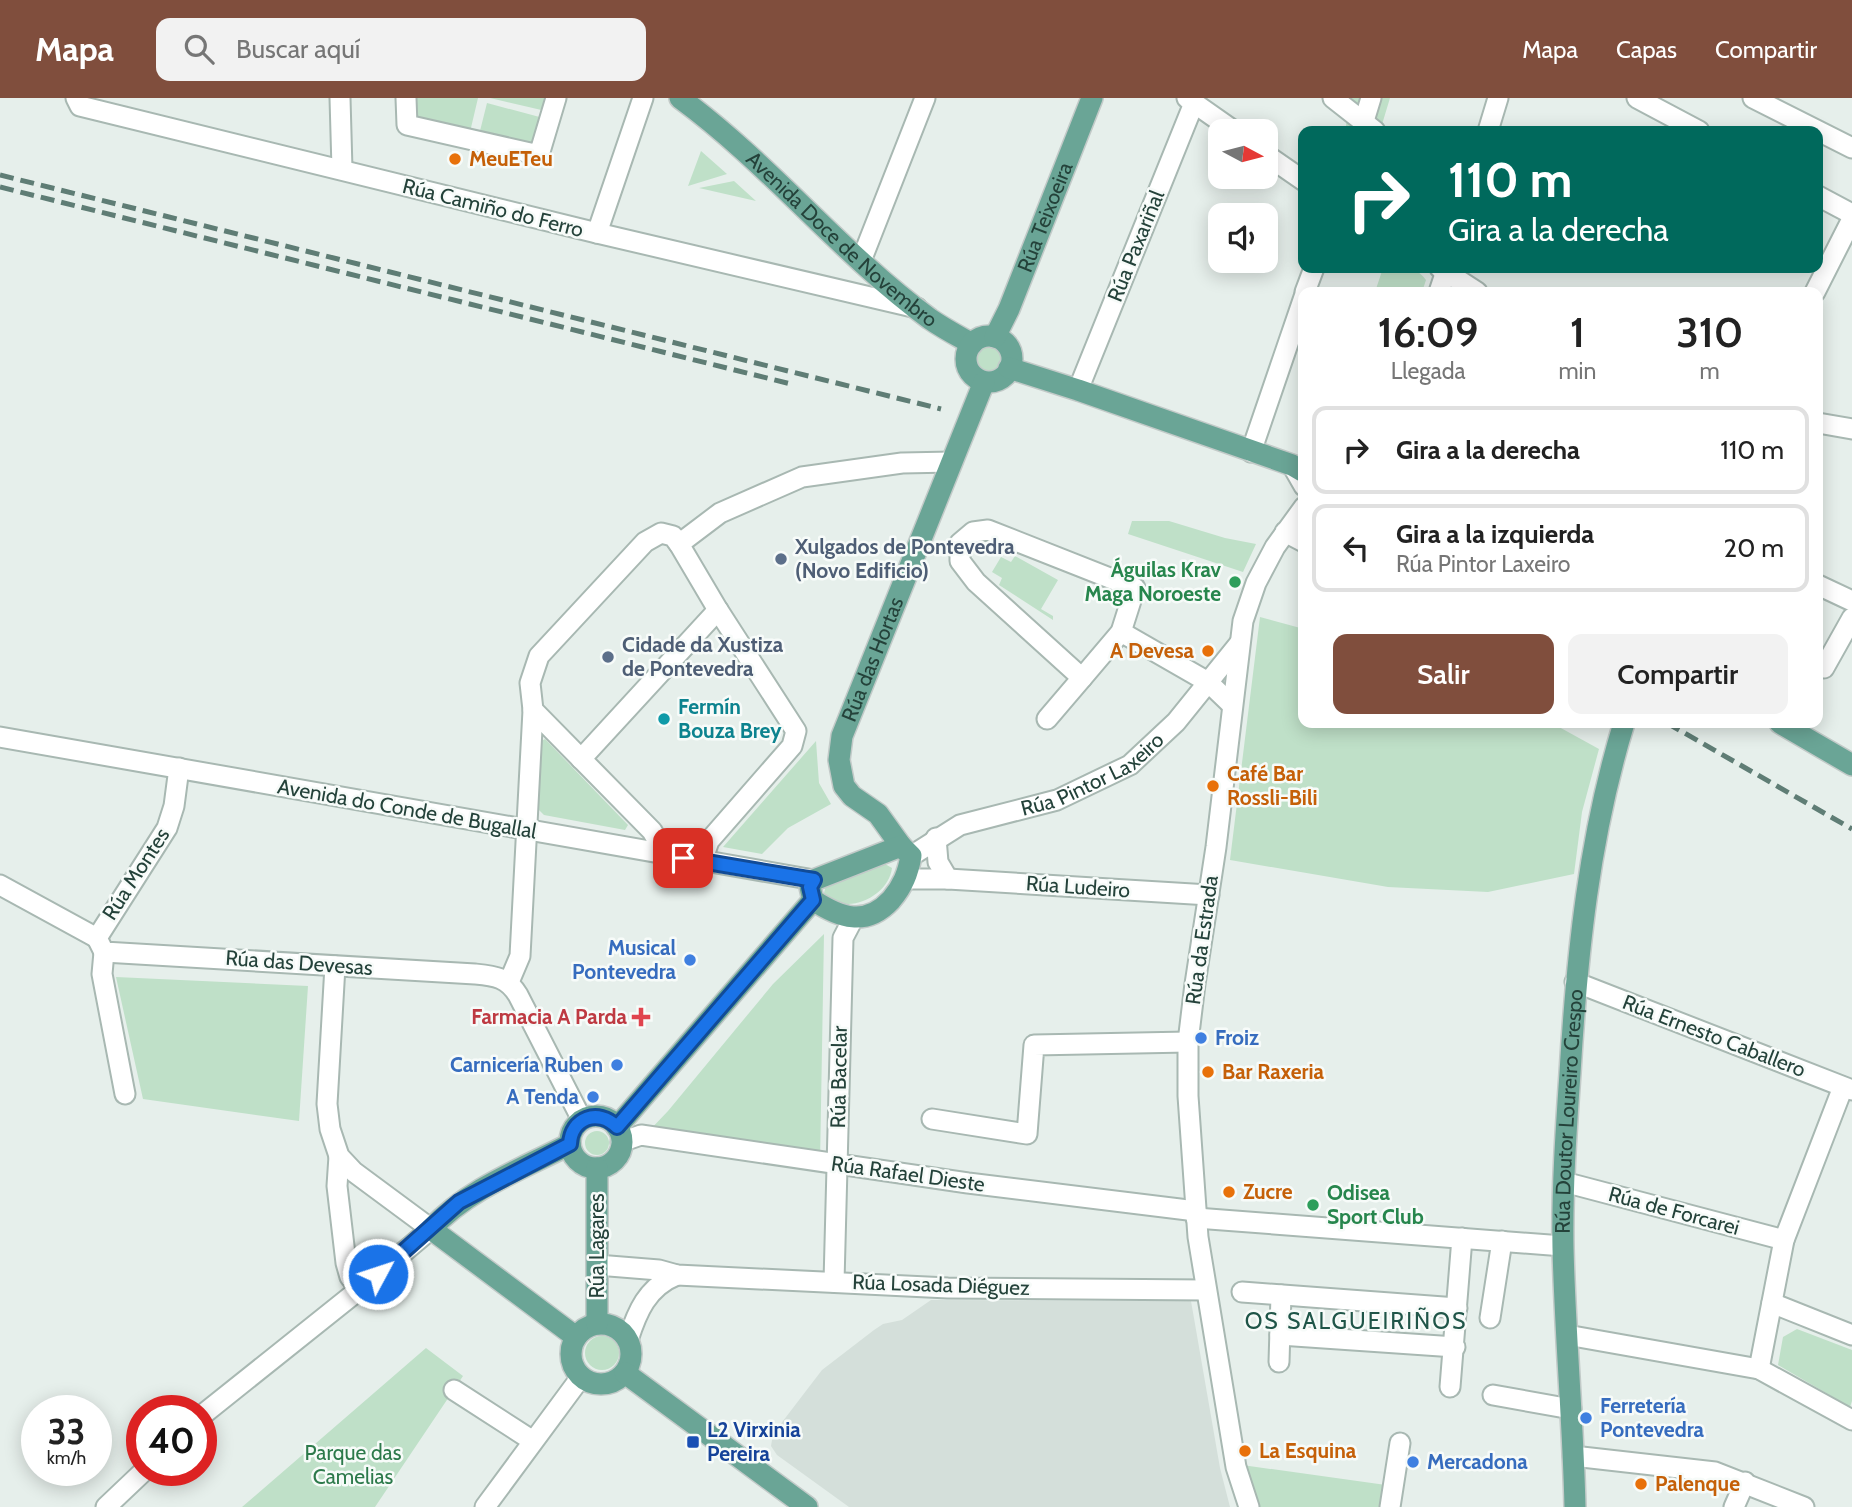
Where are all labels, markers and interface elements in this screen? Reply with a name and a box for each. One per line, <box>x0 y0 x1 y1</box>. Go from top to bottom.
search box <box>156 18 646 81</box>
text: Mapa <box>35 29 114 69</box>
icon: search <box>180 30 218 68</box>
text: Buscar aquí <box>236 33 360 65</box>
text: Mapa <box>1522 35 1578 64</box>
text: Capas <box>1616 35 1677 64</box>
text: Compartir <box>1715 35 1817 64</box>
north arrow <box>1208 119 1278 189</box>
map controls <box>1208 119 1278 273</box>
place label: MeuETeu <box>469 146 553 171</box>
street label: Avenida Doce de Novembro <box>741 146 942 332</box>
text: 110 m <box>1448 150 1572 209</box>
marker: MeuETeu <box>447 151 463 167</box>
icon: right <box>1333 154 1424 245</box>
street label: Rúa Teixoeira <box>1012 158 1078 276</box>
street label: Rúa Camiño do Ferro <box>400 173 586 242</box>
street label: Rúa Paxariñal <box>1102 186 1169 305</box>
button: sound <box>1208 203 1278 273</box>
text: Gira a la derecha <box>1448 210 1669 249</box>
text: 16:09 <box>1378 306 1479 358</box>
text: 1 <box>1570 306 1585 358</box>
text: 310 <box>1676 306 1743 358</box>
text: Llegada <box>1391 357 1466 385</box>
text: min <box>1558 357 1596 385</box>
text: m <box>1700 357 1720 385</box>
icon: right <box>1337 431 1375 469</box>
text: Gira a la derecha <box>1396 434 1580 466</box>
text: 110 m <box>1720 434 1784 466</box>
text: Gira a la izquierda <box>1396 518 1594 550</box>
icon: left <box>1337 529 1375 567</box>
text: 20 m <box>1724 532 1784 564</box>
place label: Xulgados de Pontevedra (Novo Edificio) <box>794 534 1015 583</box>
text: Rúa Pintor Laxeiro <box>1396 550 1571 578</box>
marker: Xulgados de Pontevedra (Novo Edificio) <box>773 551 789 567</box>
place label: Águilas Krav Maga Noroeste <box>1085 557 1222 606</box>
marker: Águilas Krav Maga Noroeste <box>1227 574 1243 590</box>
street label: Rúa das Hortas <box>836 593 909 725</box>
place label: Cidade da Xustiza de Pontevedra <box>622 632 784 681</box>
button: Salir <box>1333 634 1554 714</box>
button: Compartir <box>1568 634 1788 714</box>
place label: A Devesa <box>1110 638 1195 663</box>
marker: A Devesa <box>1200 643 1216 659</box>
marker: Cidade da Xustiza de Pontevedra <box>600 649 616 665</box>
place label: Fermín Bouza Brey <box>678 694 782 743</box>
marker: Fermín Bouza Brey <box>656 711 672 727</box>
street label: Rúa Pintor Laxeiro <box>1018 727 1169 821</box>
place label: Café Bar Rossli-Bili <box>1227 761 1317 810</box>
street label: Avenida do Conde de Bugallal <box>276 773 539 844</box>
marker: Café Bar Rossli-Bili <box>1205 778 1221 794</box>
street label: Rúa Montes <box>97 823 175 924</box>
pin <box>653 828 713 888</box>
icon: arrive <box>664 839 702 877</box>
street label: Rúa Ludeiro <box>1025 870 1131 903</box>
street label: Rúa da Estrada <box>1180 874 1223 1006</box>
place label: Musical Pontevedra <box>572 935 677 984</box>
street label: Rúa das Devesas <box>225 945 374 980</box>
marker: Musical Pontevedra <box>682 952 698 968</box>
street label: Rúa Doutor Loureiro Crespo <box>1550 988 1588 1234</box>
street label: Rúa Ernesto Caballero <box>1619 989 1809 1082</box>
place label: Farmacia A Parda <box>471 1004 628 1029</box>
marker: Farmacia A Parda <box>633 1009 649 1025</box>
street label: Rúa Bacelar <box>825 1025 852 1129</box>
place label: Froiz <box>1215 1025 1259 1050</box>
marker: Froiz <box>1193 1030 1209 1046</box>
place label: Carnicería Ruben <box>450 1052 603 1077</box>
marker: Carnicería Ruben <box>609 1057 625 1073</box>
place label: Bar Raxeria <box>1222 1059 1325 1084</box>
marker: Bar Raxeria <box>1200 1064 1216 1080</box>
place label: A Tenda <box>506 1084 580 1109</box>
marker: A Tenda <box>585 1089 601 1105</box>
street label: Rúa Rafael Dieste <box>830 1150 987 1197</box>
place label: Zucre <box>1243 1179 1293 1204</box>
place label: Odisea Sport Club <box>1327 1180 1424 1229</box>
street label: Rúa de Forcarei <box>1606 1181 1742 1240</box>
marker: Zucre <box>1221 1184 1237 1200</box>
street label: Rúa Lagares <box>584 1193 609 1299</box>
marker: Odisea Sport Club <box>1305 1197 1321 1213</box>
position arrow <box>341 1237 415 1311</box>
street label: Rúa Losada Diéguez <box>852 1269 1030 1300</box>
district label: OS SALGUEIRIÑOS <box>1245 1307 1467 1335</box>
place label: Ferretería Pontevedra <box>1600 1393 1704 1442</box>
speed limit sign: 40 <box>126 1395 217 1486</box>
text: 33 <box>48 1410 85 1453</box>
marker: Ferretería Pontevedra <box>1578 1410 1594 1426</box>
place label: L2 Virxinia Pereira <box>707 1417 801 1466</box>
marker: L2 Virxinia Pereira <box>685 1434 701 1450</box>
place label: La Esquina <box>1259 1438 1357 1463</box>
park label: Parque das Camelias <box>305 1440 402 1489</box>
marker: La Esquina <box>1237 1443 1253 1459</box>
text: km/h <box>47 1447 86 1469</box>
place label: Mercadona <box>1427 1449 1528 1474</box>
marker: Mercadona <box>1405 1454 1421 1470</box>
place label: Palenque <box>1655 1471 1740 1496</box>
marker: Palenque <box>1633 1476 1649 1492</box>

